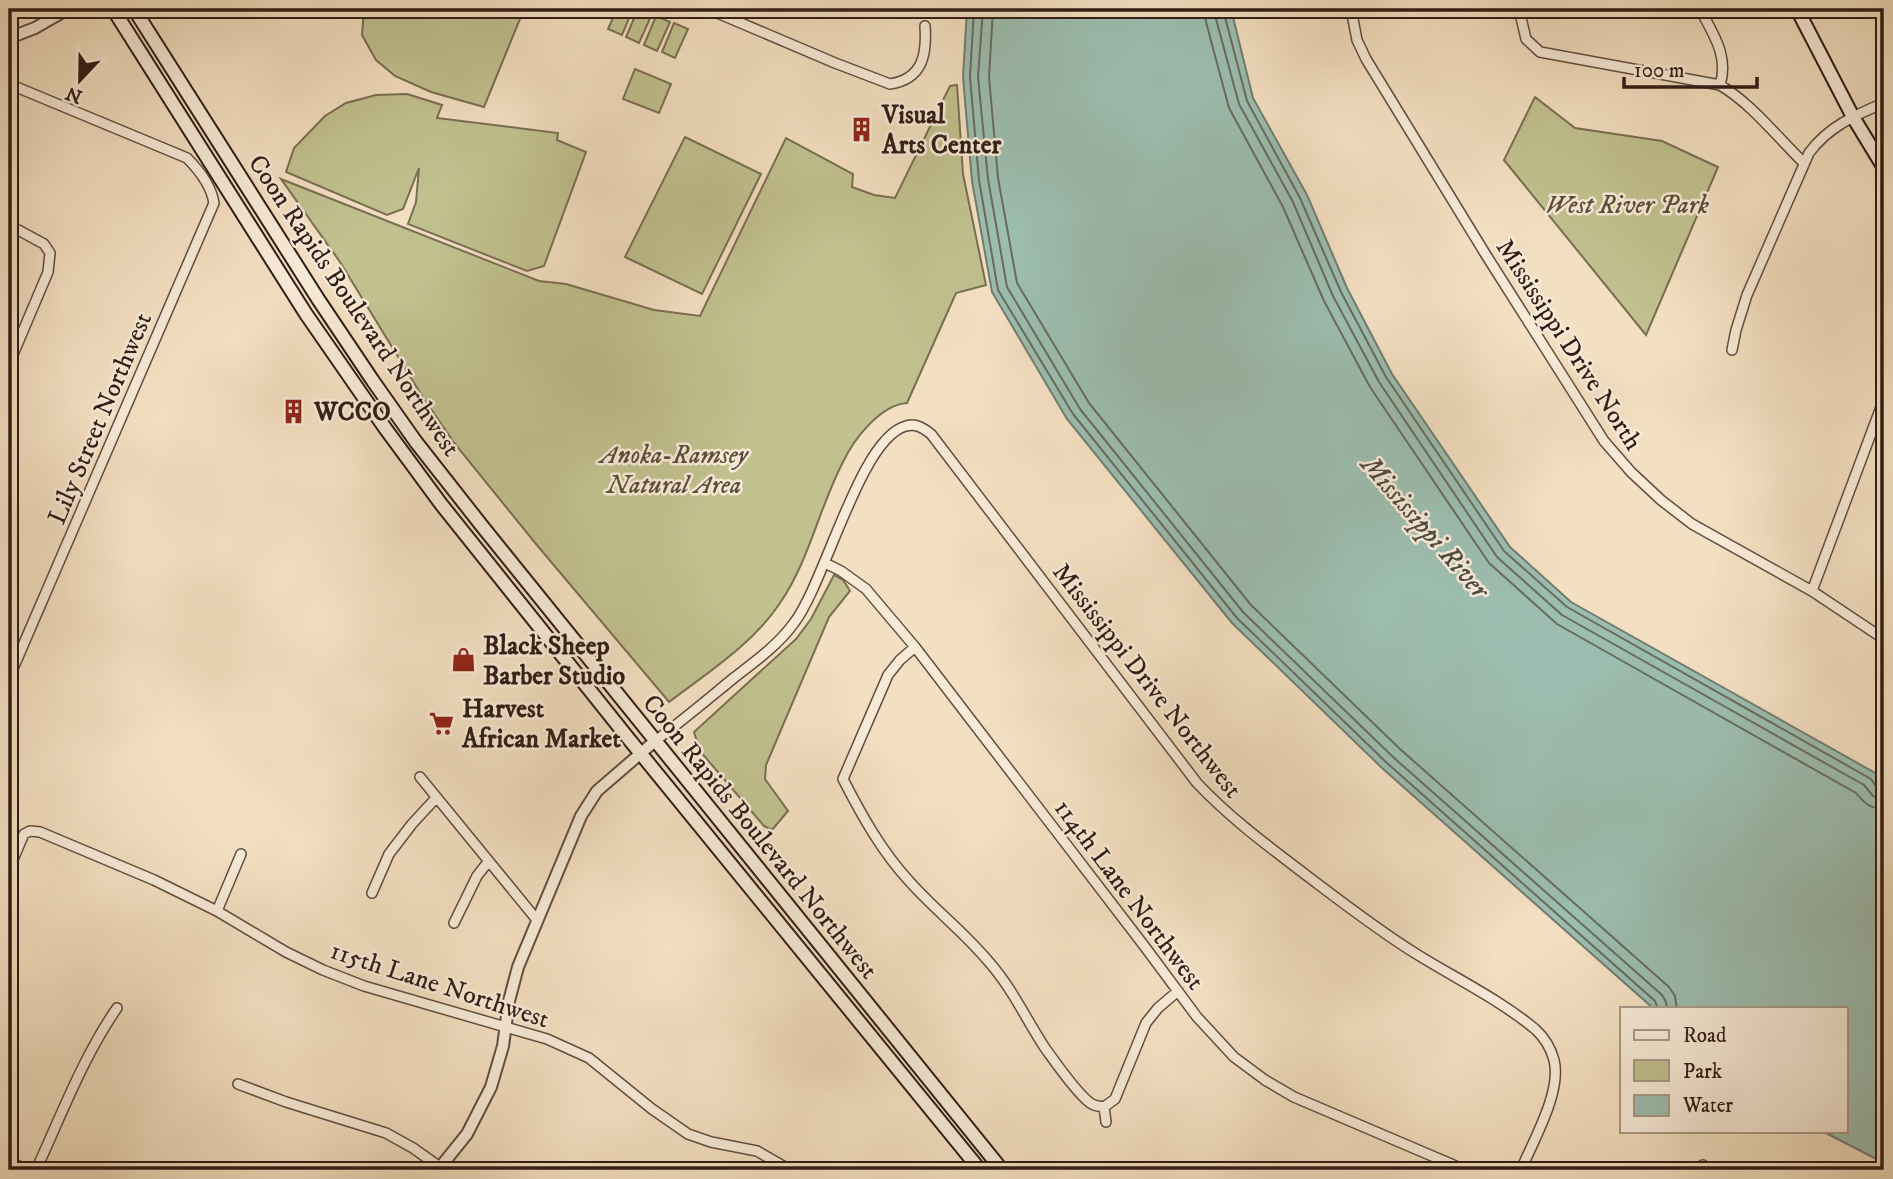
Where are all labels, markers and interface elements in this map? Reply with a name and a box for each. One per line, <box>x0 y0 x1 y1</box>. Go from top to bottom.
north arrow <box>46 46 116 116</box>
scale bar <box>1624 46 1756 90</box>
text: 100 m <box>1634 58 1685 84</box>
text: N <box>62 81 86 108</box>
place label: Visual Arts Center <box>881 99 1001 162</box>
building icon: Visual Arts Center <box>848 115 876 143</box>
street label: Coon Rapids Boulevard Northwest <box>240 149 467 463</box>
park label: West River Park <box>1545 189 1709 222</box>
street label: Mississippi Drive North <box>1488 233 1650 457</box>
street label: Lily Street Northwest <box>41 308 160 530</box>
place label: WCCO <box>313 396 391 429</box>
building icon: WCCO <box>280 397 308 425</box>
park label: Anoka-Ramsey Natural Area <box>597 439 750 502</box>
water label: Mississippi River <box>1352 447 1498 607</box>
street label: Mississippi Drive Northwest <box>1045 557 1249 805</box>
place label: Black Sheep Barber Studio <box>483 630 626 693</box>
shop icon: Black Sheep Barber Studio <box>449 646 477 674</box>
street label: Coon Rapids Boulevard Northwest <box>635 688 885 986</box>
place label: Harvest African Market <box>461 693 621 756</box>
supermarket icon: Harvest African Market <box>428 709 456 737</box>
street label: 114th Lane Northwest <box>1046 793 1211 997</box>
street label: 115th Lane Northwest <box>326 934 553 1036</box>
legend <box>1620 1007 1848 1134</box>
text: Road <box>1683 1023 1727 1049</box>
text: Park <box>1683 1059 1723 1085</box>
text: Water <box>1682 1093 1733 1119</box>

